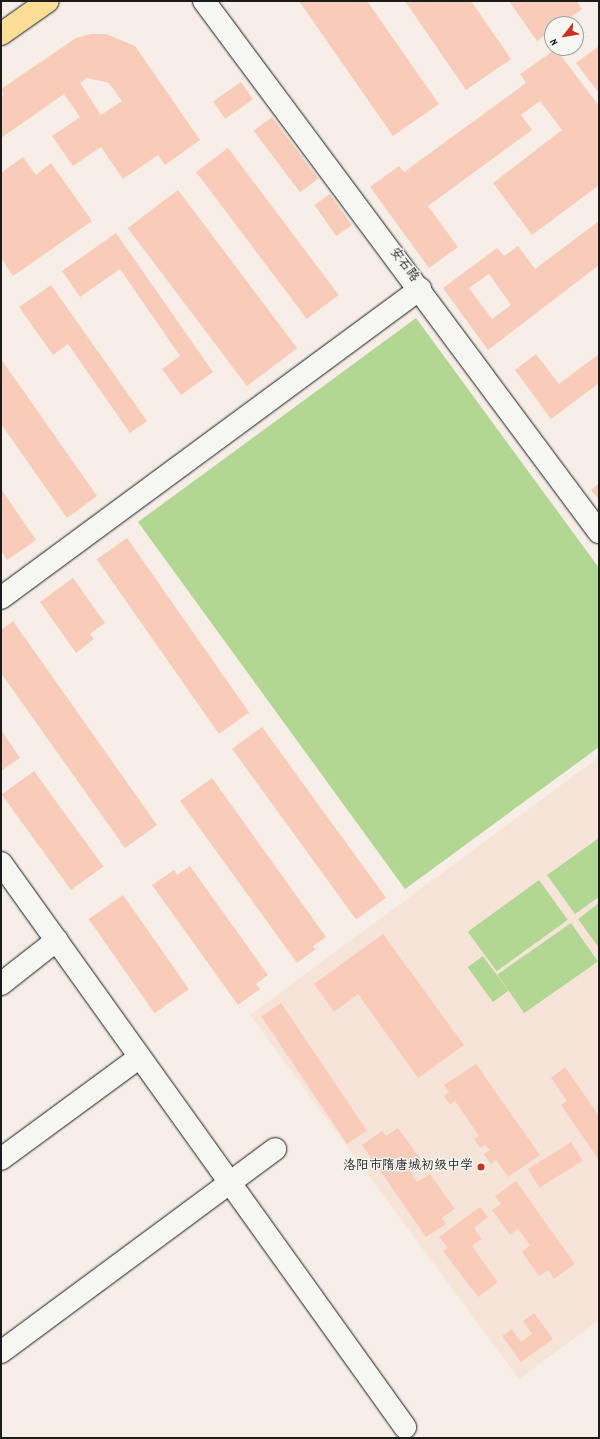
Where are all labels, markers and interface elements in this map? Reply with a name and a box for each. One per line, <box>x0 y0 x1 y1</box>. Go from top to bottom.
north arrow <box>544 16 584 56</box>
text: N <box>546 35 563 48</box>
street label: 安石路 <box>385 246 421 286</box>
place label: 洛阳市隋唐城初级中学 <box>343 1159 473 1175</box>
marker: 洛阳市隋唐城初级中学 <box>476 1162 486 1172</box>

